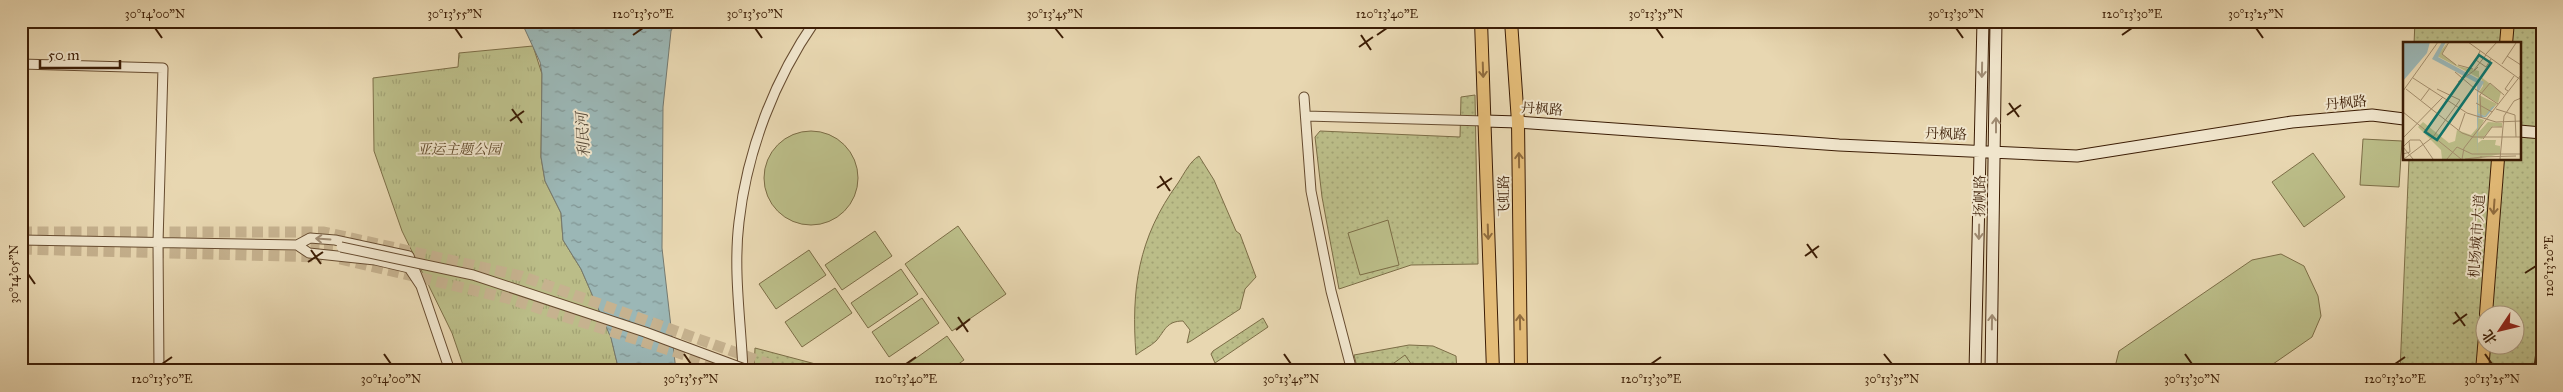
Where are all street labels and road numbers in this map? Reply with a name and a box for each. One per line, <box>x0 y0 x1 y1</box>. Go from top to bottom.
street label: 丹枫路 <box>2324 93 2368 113</box>
street label: 丹枫路 <box>1520 99 1564 119</box>
street label: 丹枫路 <box>1925 125 1967 143</box>
street label: 飞虹路 <box>1495 175 1513 217</box>
street label: 扬帆路 <box>1971 175 1989 217</box>
street label: 机场城市大道 <box>2466 194 2488 278</box>

